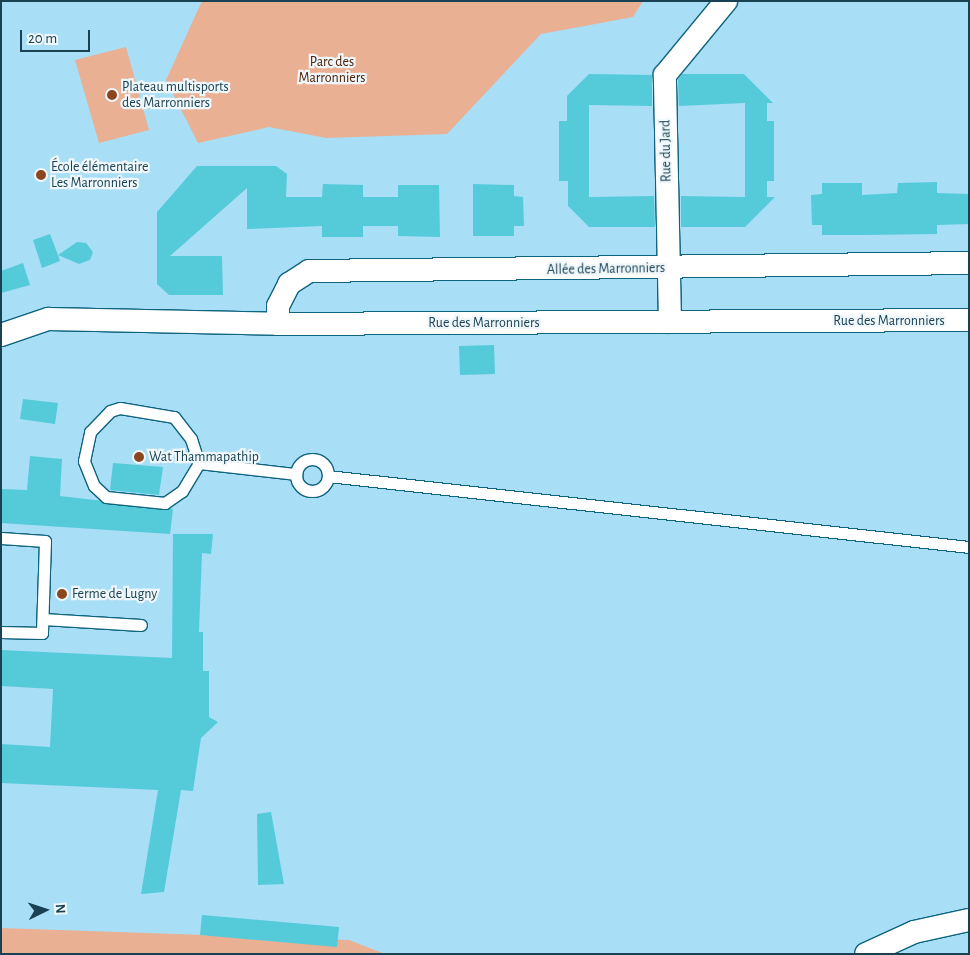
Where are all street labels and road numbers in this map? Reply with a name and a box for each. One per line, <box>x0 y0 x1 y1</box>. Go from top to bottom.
street label: Rue du Jard <box>657 120 675 182</box>
street label: Allée des Marronniers <box>547 260 665 278</box>
street label: Rue des Marronniers <box>833 313 945 329</box>
street label: Rue des Marronniers <box>428 315 540 331</box>

